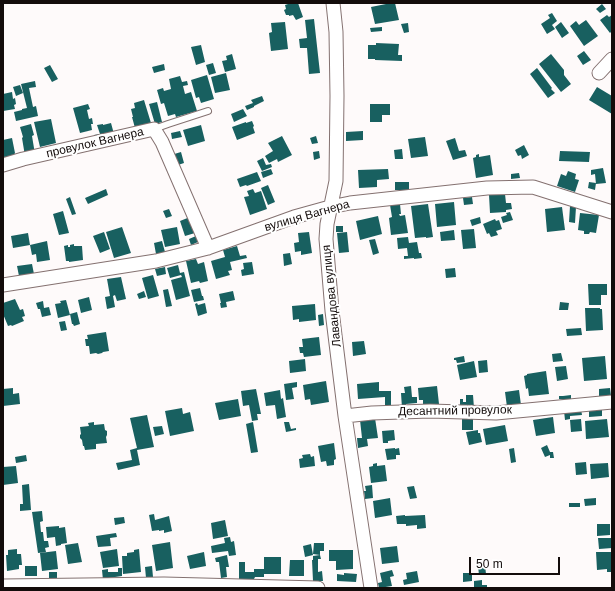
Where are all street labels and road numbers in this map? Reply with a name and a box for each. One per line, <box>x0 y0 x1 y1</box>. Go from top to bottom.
street label: провулок Вагнера <box>45 125 145 161</box>
street label: вулиця Вагнера <box>263 197 351 235</box>
street label: Лавандова вулиця <box>319 244 345 348</box>
street label: Десантний провулок <box>398 403 512 419</box>

